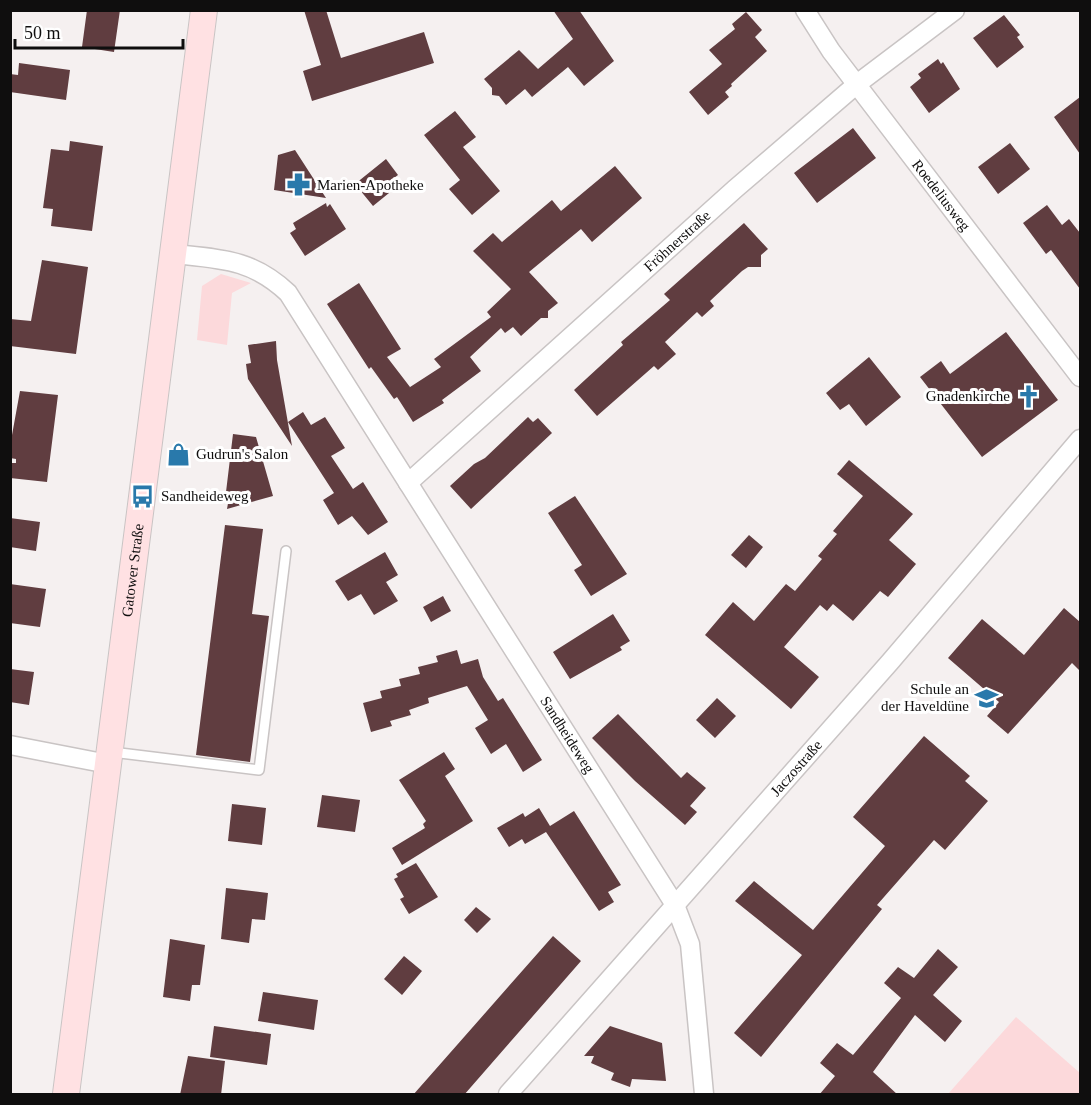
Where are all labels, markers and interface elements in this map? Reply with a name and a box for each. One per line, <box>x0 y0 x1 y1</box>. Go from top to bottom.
scale bar <box>15 12 183 50</box>
text: 50 m <box>24 23 61 43</box>
street label: Roedeliusweg <box>909 157 974 234</box>
pharmacy icon: Marien-Apotheke <box>286 172 312 198</box>
place label: Marien-Apotheke <box>317 177 424 193</box>
street label: Fröhnerstraße <box>641 207 714 275</box>
church icon: Gnadenkirche <box>1015 383 1041 409</box>
place label: Gnadenkirche <box>926 388 1010 404</box>
shop icon: Gudrun's Salon <box>165 441 191 467</box>
place label: Gudrun's Salon <box>196 446 289 462</box>
bus stop icon: Sandheideweg <box>130 483 156 509</box>
place label: Sandheideweg <box>161 488 249 504</box>
street label: Gatower Straße <box>119 522 147 618</box>
place label: Schule an der Haveldüne <box>881 681 969 714</box>
school or university icon: Schule an der Haveldüne <box>974 685 1000 711</box>
street label: Sandheideweg <box>537 693 598 776</box>
street label: Jaczostraße <box>767 737 825 799</box>

